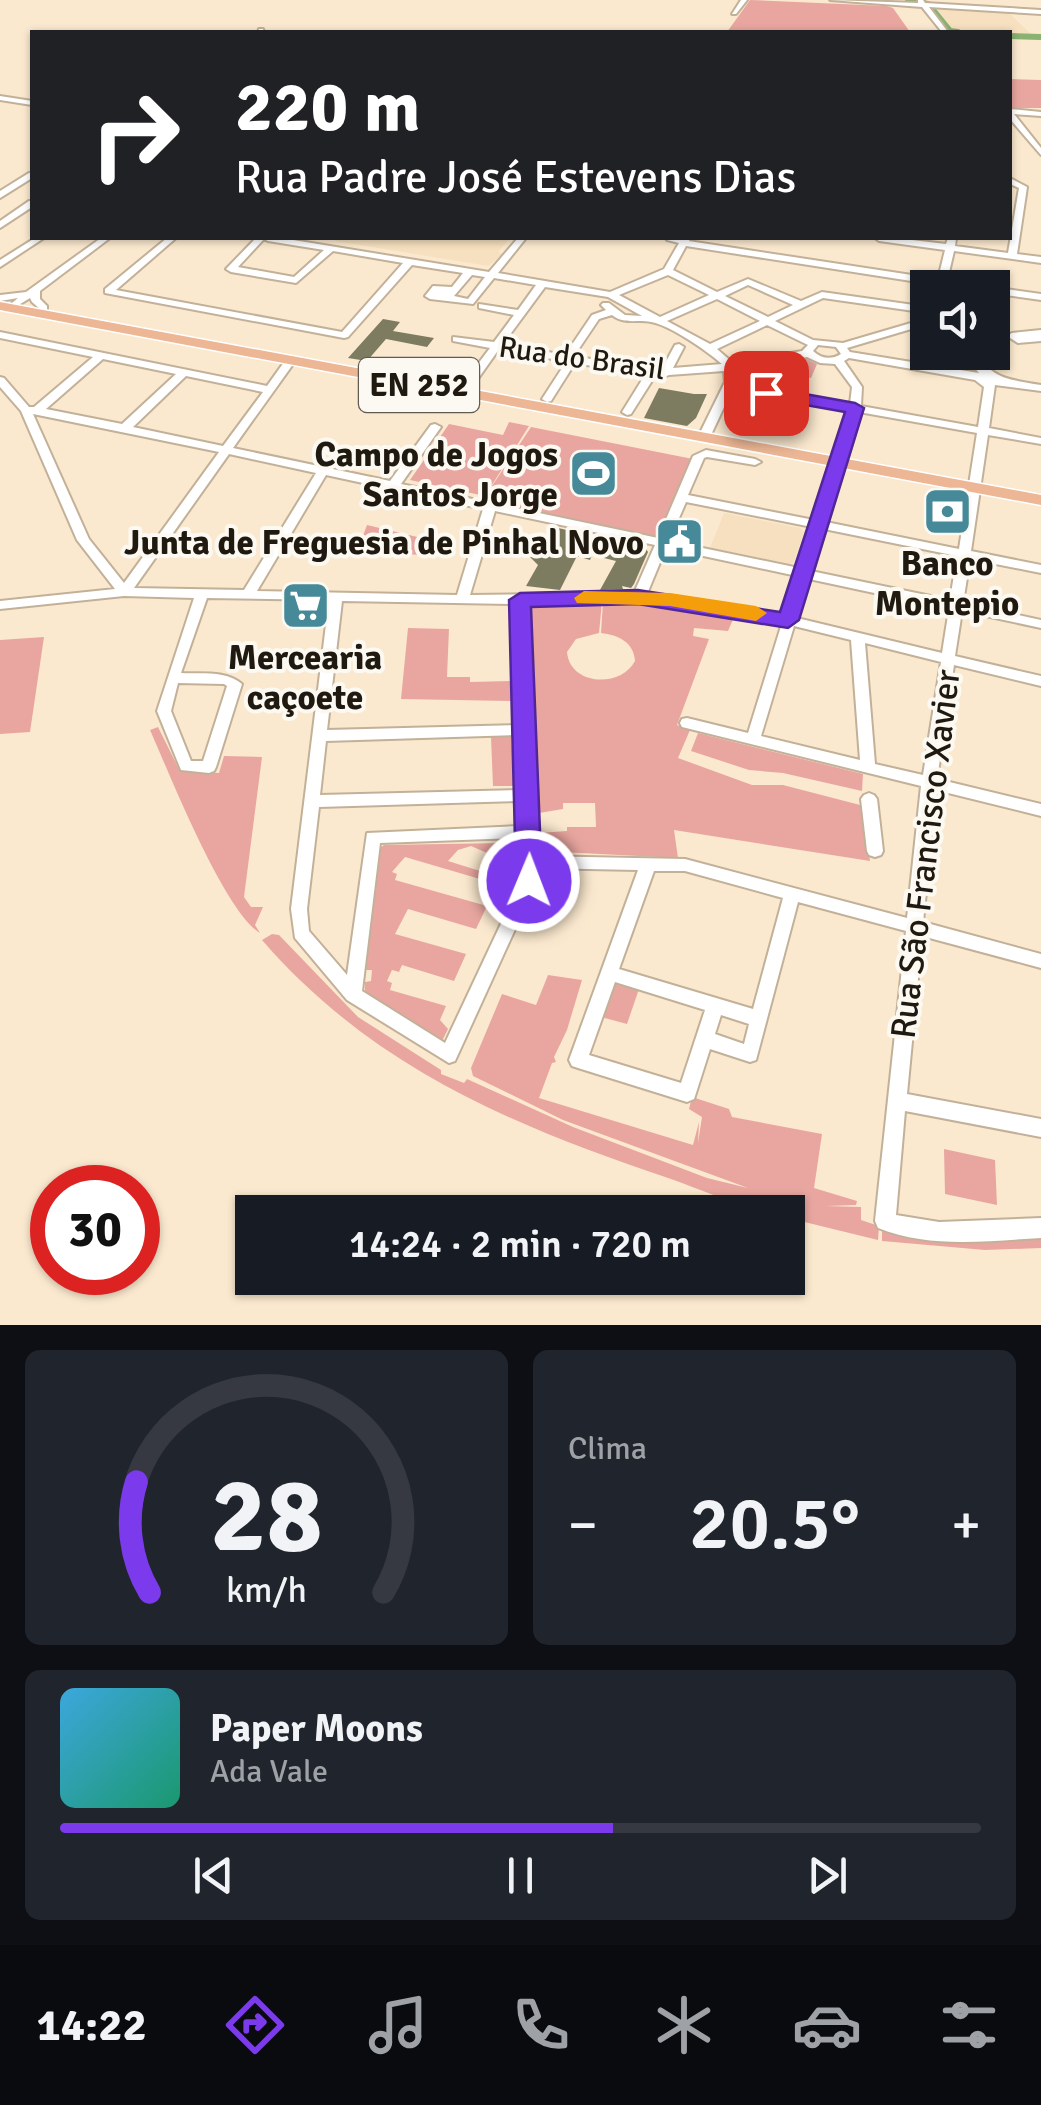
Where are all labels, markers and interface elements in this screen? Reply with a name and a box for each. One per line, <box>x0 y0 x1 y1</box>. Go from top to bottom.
text: 220 m <box>235 64 420 150</box>
icon: right <box>70 70 200 200</box>
text: Rua Padre José Estevens Dias <box>235 150 796 205</box>
map controls <box>910 270 1010 370</box>
button: sound <box>910 270 1010 370</box>
street label: Rua do Brasil <box>496 329 667 388</box>
pin <box>724 351 809 436</box>
road number: EN 252 <box>359 358 479 412</box>
icon: arrive <box>739 366 794 421</box>
place label: Campo de Jogos Santos Jorge <box>314 433 558 516</box>
sports icon: Campo de Jogos Santos Jorge <box>567 448 619 500</box>
bank icon: Banco Montepio <box>921 485 973 537</box>
public building icon: Junta de Freguesia de Pinhal Novo <box>653 516 705 568</box>
place label: Junta de Freguesia de Pinhal Novo <box>124 521 644 564</box>
place label: Banco Montepio <box>875 542 1019 625</box>
supermarket icon: Mercearia caçoete <box>279 579 331 631</box>
place label: Mercearia caçoete <box>228 636 382 719</box>
street label: Rua São Francisco Xavier <box>882 667 969 1041</box>
position arrow <box>477 829 581 933</box>
speed limit sign: 30 <box>30 1165 160 1295</box>
text: 14:24 · 2 min · 720 m <box>349 1221 691 1268</box>
text: Clima <box>568 1429 647 1468</box>
text: 28 <box>210 1452 323 1580</box>
text: 20.5° <box>689 1477 860 1570</box>
text: − <box>568 1491 598 1559</box>
text: + <box>951 1491 981 1559</box>
text: km/h <box>226 1568 307 1612</box>
text: Paper Moons <box>210 1705 423 1752</box>
text: Ada Vale <box>210 1752 328 1791</box>
icon: previous <box>186 1848 241 1903</box>
icon: pause <box>493 1848 548 1903</box>
icon: next <box>800 1848 855 1903</box>
icon: directions <box>220 1990 290 2060</box>
icon: music <box>363 1990 433 2060</box>
icon: phone <box>506 1990 576 2060</box>
icon: climate <box>649 1990 719 2060</box>
icon: car <box>792 1990 862 2060</box>
icon: filters <box>934 1990 1004 2060</box>
text: 14:22 <box>36 1998 147 2053</box>

